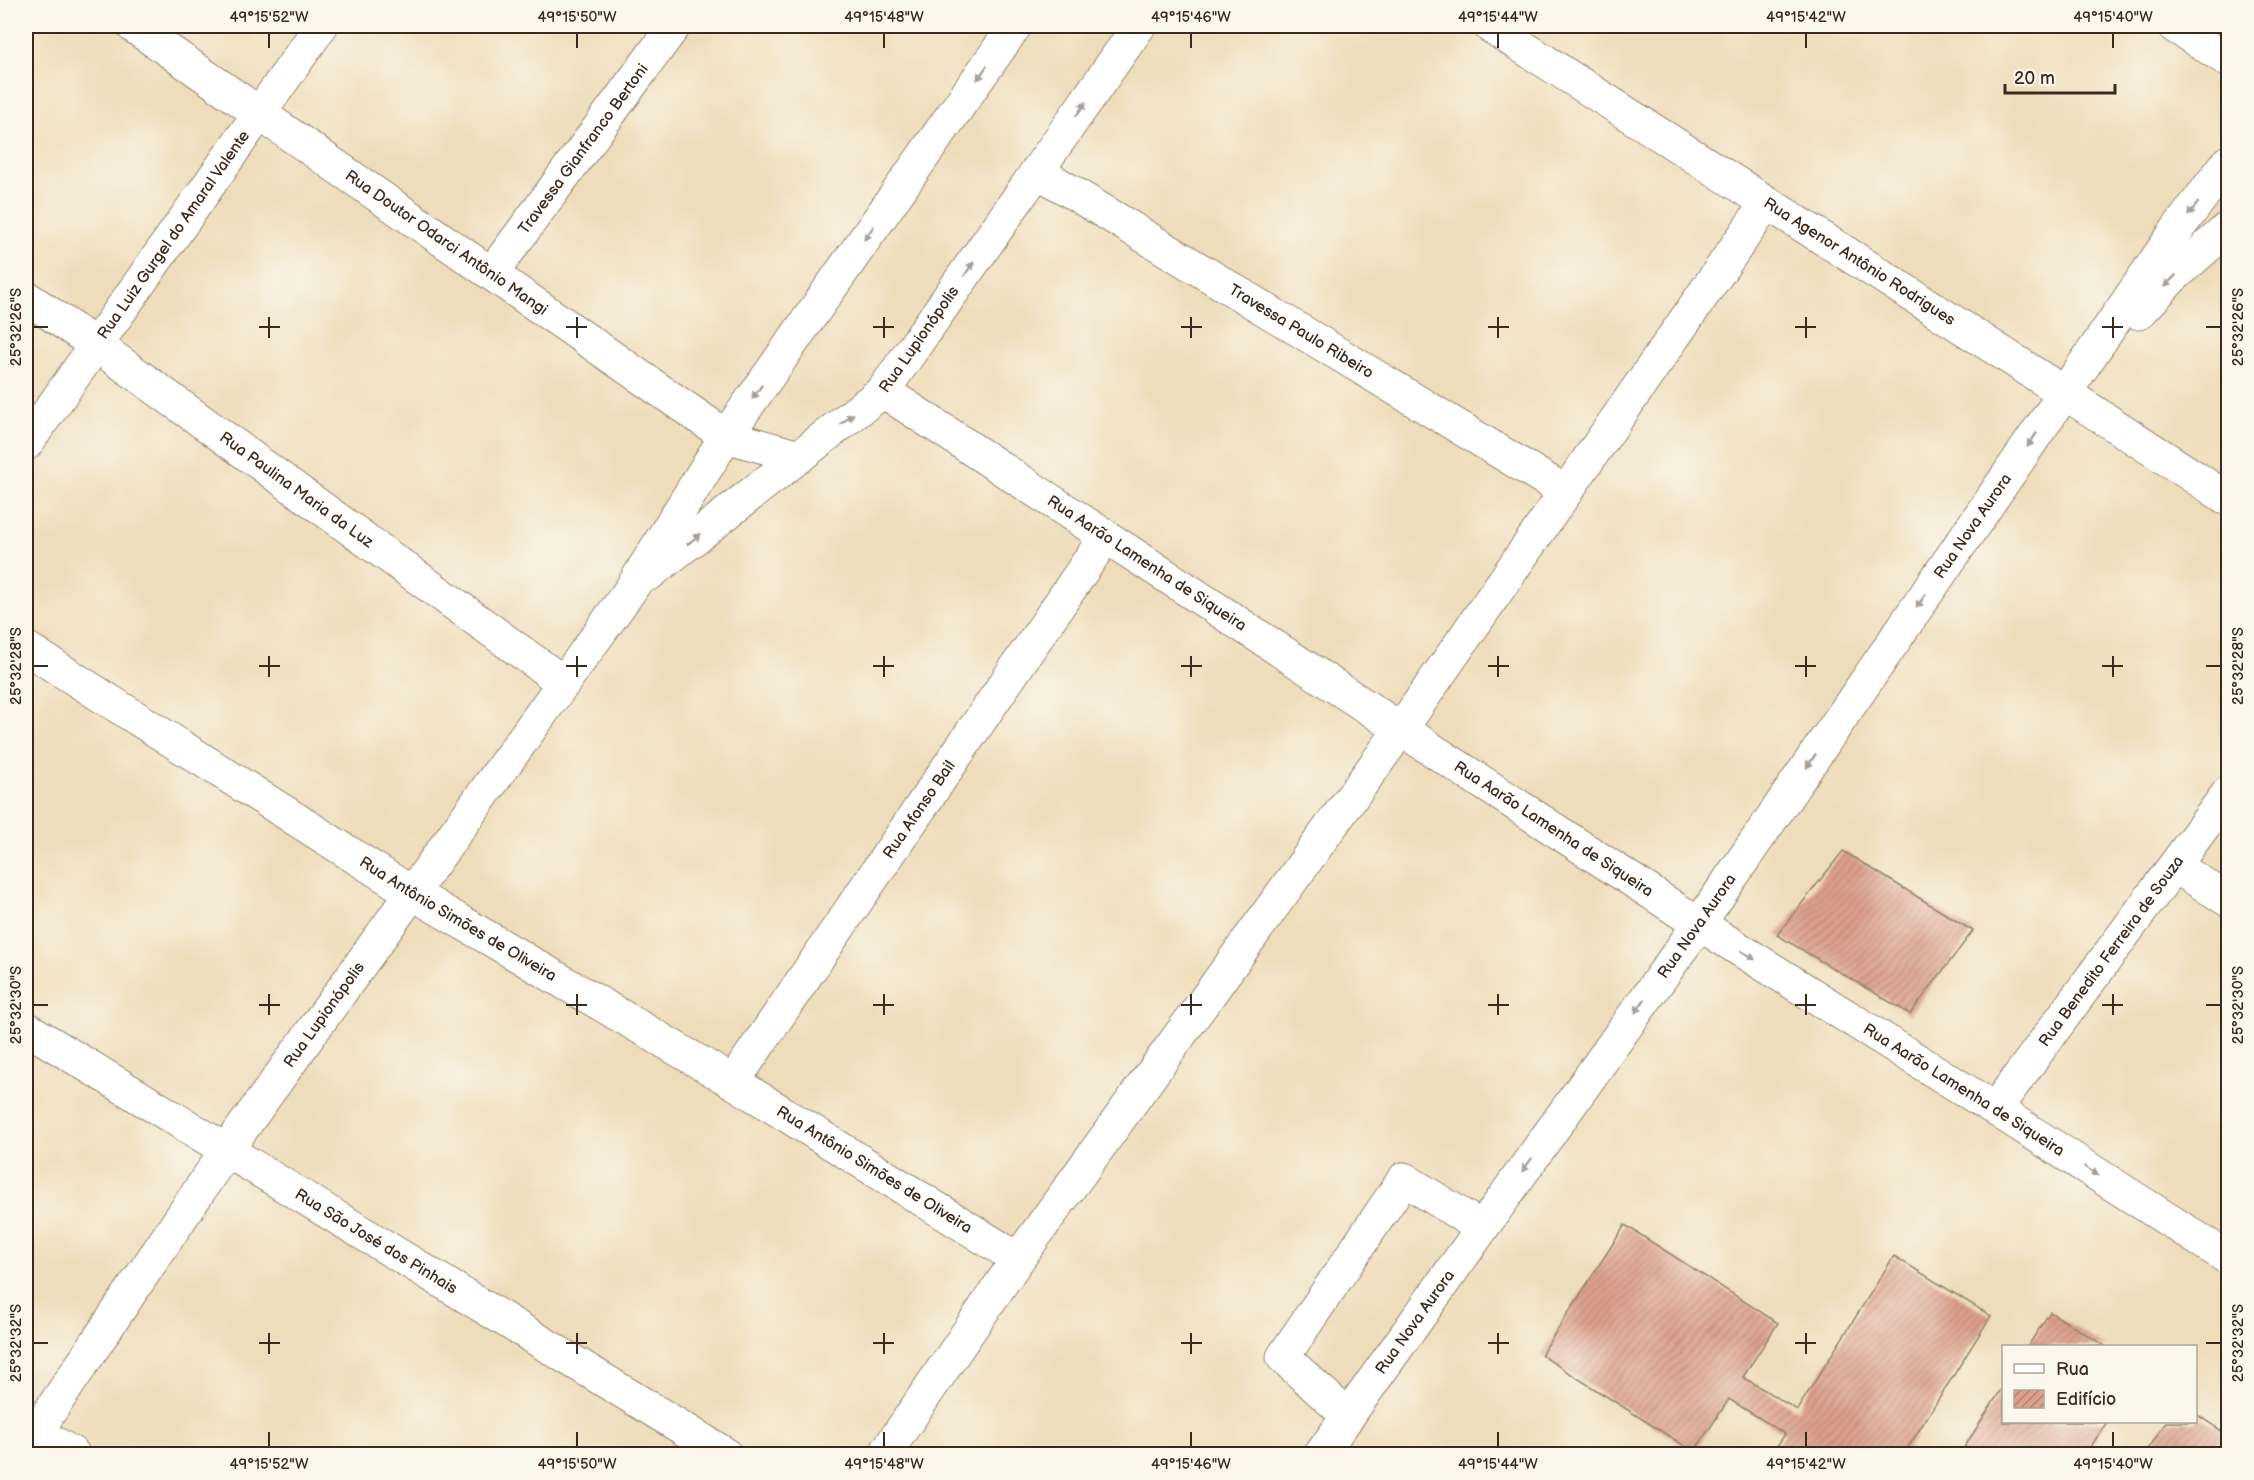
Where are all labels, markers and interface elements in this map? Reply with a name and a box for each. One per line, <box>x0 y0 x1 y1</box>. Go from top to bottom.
text: 49°15'52"W <box>229 8 309 27</box>
text: 49°15'50"W <box>537 8 617 27</box>
text: 49°15'48"W <box>844 8 924 27</box>
text: 49°15'46"W <box>1151 8 1231 27</box>
text: 49°15'44"W <box>1458 8 1538 27</box>
text: 49°15'42"W <box>1766 8 1846 27</box>
text: 49°15'40"W <box>2073 8 2153 27</box>
scale bar <box>2005 57 2114 95</box>
street label: Travessa Gianfranco Bertoni <box>514 60 652 238</box>
one-way arrow <box>976 65 988 81</box>
text: 20 m <box>2014 68 2055 89</box>
one-way arrow <box>1075 101 1087 117</box>
street label: Rua Luiz Gurgel do Amaral Valente <box>94 126 254 343</box>
street label: Rua Doutor Odarci Antônio Mangi <box>341 166 551 319</box>
street label: Rua Agenor Antônio Rodrigues <box>1760 193 1959 330</box>
one-way arrow <box>2187 201 2199 216</box>
one-way arrow <box>863 224 875 240</box>
one-way arrow <box>963 261 975 277</box>
one-way arrow <box>2163 274 2177 288</box>
street label: Travessa Paulo Ribeiro <box>1225 280 1377 382</box>
street label: Rua Lupionópolis <box>875 282 963 396</box>
text: 25°32'26"S <box>7 288 26 366</box>
text: 25°32'26"S <box>2229 288 2248 366</box>
one-way arrow <box>751 384 763 400</box>
one-way arrow <box>840 414 855 426</box>
street label: Rua Paulina Maria da Luz <box>216 428 377 552</box>
one-way arrow <box>2026 431 2038 447</box>
street label: Rua Nova Aurora <box>1930 470 2016 582</box>
street label: Rua Aarão Lamenha de Siqueira <box>1043 491 1250 635</box>
one-way arrow <box>686 533 702 546</box>
one-way arrow <box>1915 592 1927 608</box>
text: 25°32'28"S <box>7 627 26 705</box>
text: 25°32'28"S <box>2229 627 2248 705</box>
one-way arrow <box>1805 753 1817 769</box>
street label: Rua Afonso Bail <box>879 757 959 862</box>
street label: Rua Aarão Lamenha de Siqueira <box>1450 757 1657 901</box>
street label: Rua Benedito Ferreira de Souza <box>2035 852 2188 1050</box>
street label: Rua Antônio Simões de Oliveira <box>356 853 560 985</box>
street label: Rua Nova Aurora <box>1654 870 1740 982</box>
one-way arrow <box>1740 950 1756 961</box>
street label: Rua Lupionópolis <box>280 958 369 1071</box>
text: 25°32'30"S <box>7 966 26 1044</box>
text: 25°32'30"S <box>2229 966 2248 1044</box>
one-way arrow <box>1634 998 1646 1014</box>
street label: Rua Aarão Lamenha de Siqueira <box>1860 1019 2068 1160</box>
street label: Rua Antônio Simões de Oliveira <box>773 1102 976 1238</box>
one-way arrow <box>1521 1157 1533 1173</box>
one-way arrow <box>2083 1165 2100 1176</box>
street label: Rua São José dos Pinhais <box>291 1185 461 1298</box>
street label: Rua Nova Aurora <box>1372 1266 1459 1378</box>
text: 25°32'32"S <box>7 1304 26 1382</box>
text: 25°32'32"S <box>2229 1304 2248 1382</box>
legend <box>2002 1345 2197 1423</box>
text: Rua <box>2056 1359 2089 1380</box>
text: Edifício <box>2056 1389 2116 1410</box>
text: 49°15'52"W <box>229 1455 309 1474</box>
text: 49°15'50"W <box>537 1455 617 1474</box>
text: 49°15'48"W <box>844 1455 924 1474</box>
text: 49°15'46"W <box>1151 1455 1231 1474</box>
text: 49°15'44"W <box>1458 1455 1538 1474</box>
text: 49°15'42"W <box>1766 1455 1846 1474</box>
text: 49°15'40"W <box>2073 1455 2153 1474</box>

